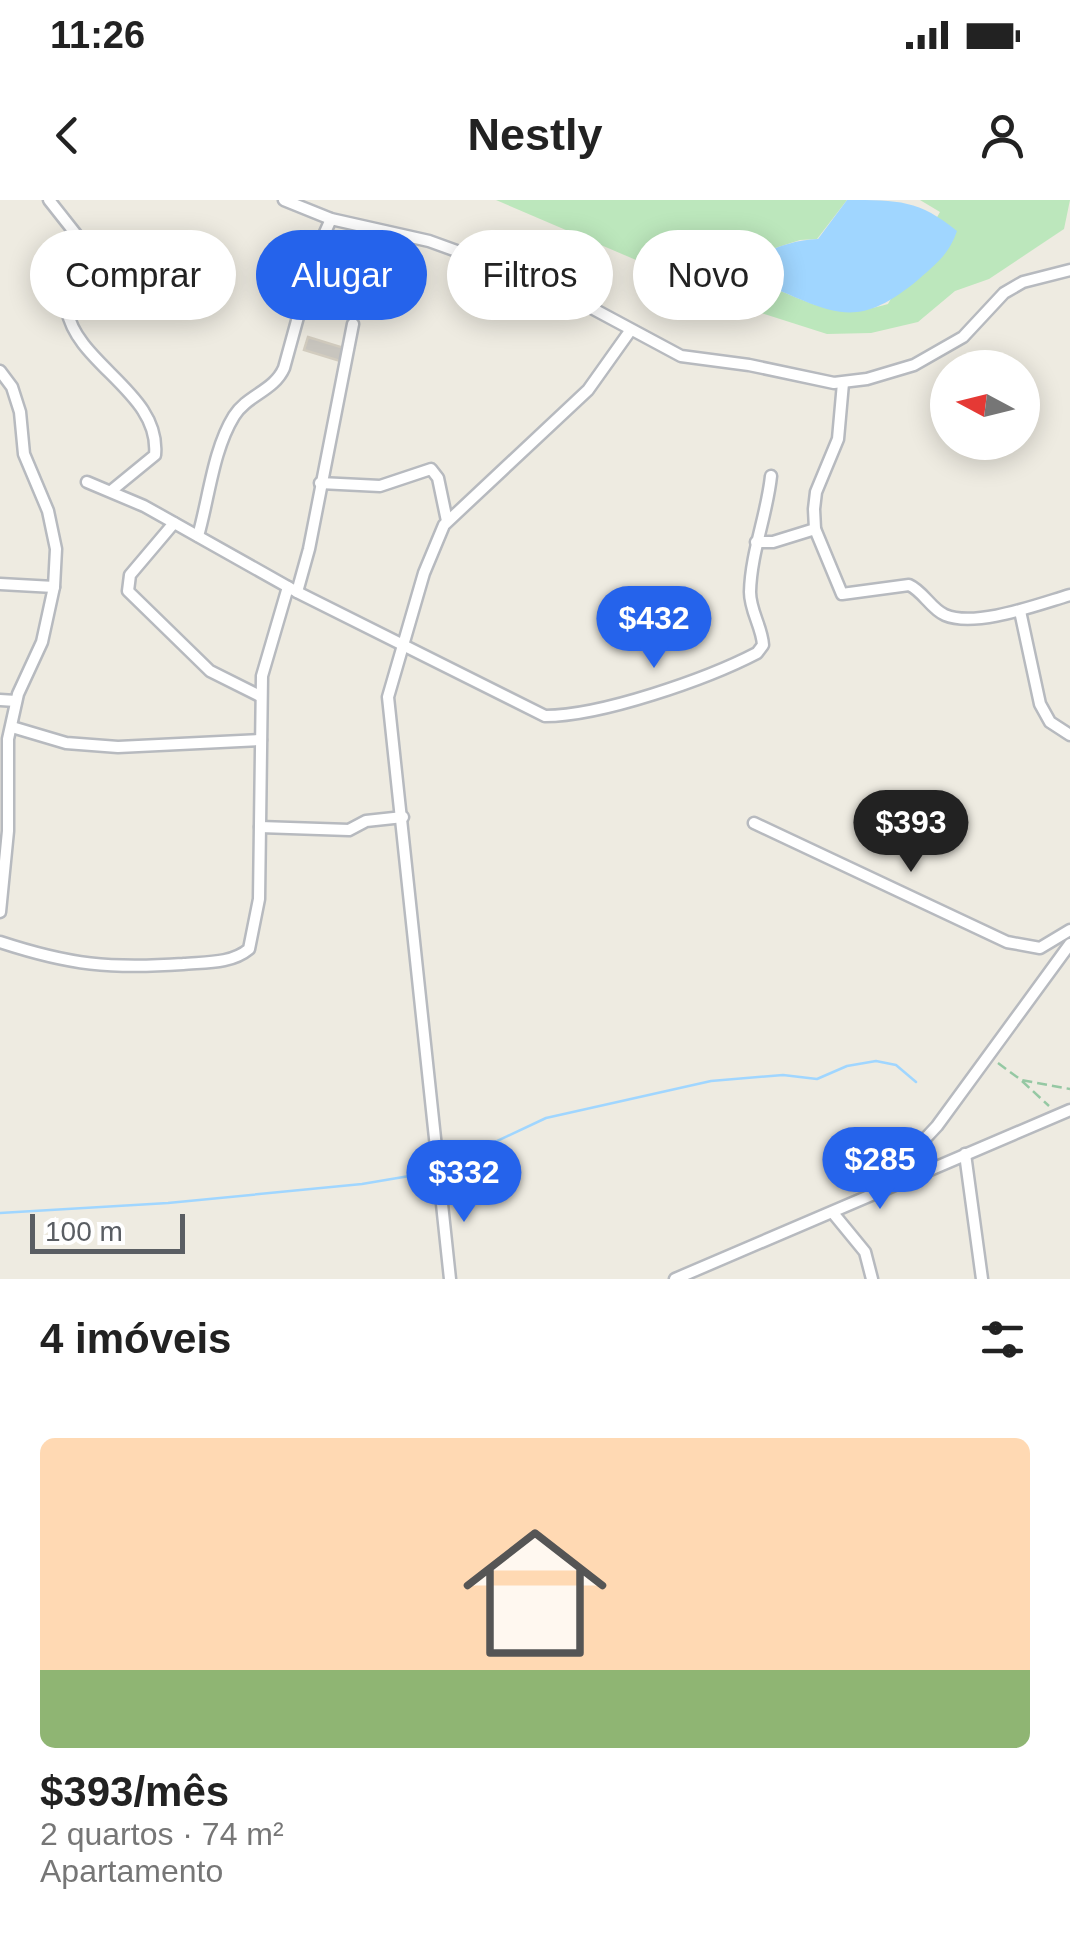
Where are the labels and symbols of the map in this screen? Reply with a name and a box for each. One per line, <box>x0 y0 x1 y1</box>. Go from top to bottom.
north arrow <box>930 350 1040 460</box>
pin: $432 <box>595 586 713 671</box>
pin: $393 <box>852 790 970 875</box>
pin: $285 <box>821 1127 939 1212</box>
pin: $332 <box>405 1140 523 1225</box>
scale bar <box>30 1209 185 1254</box>

